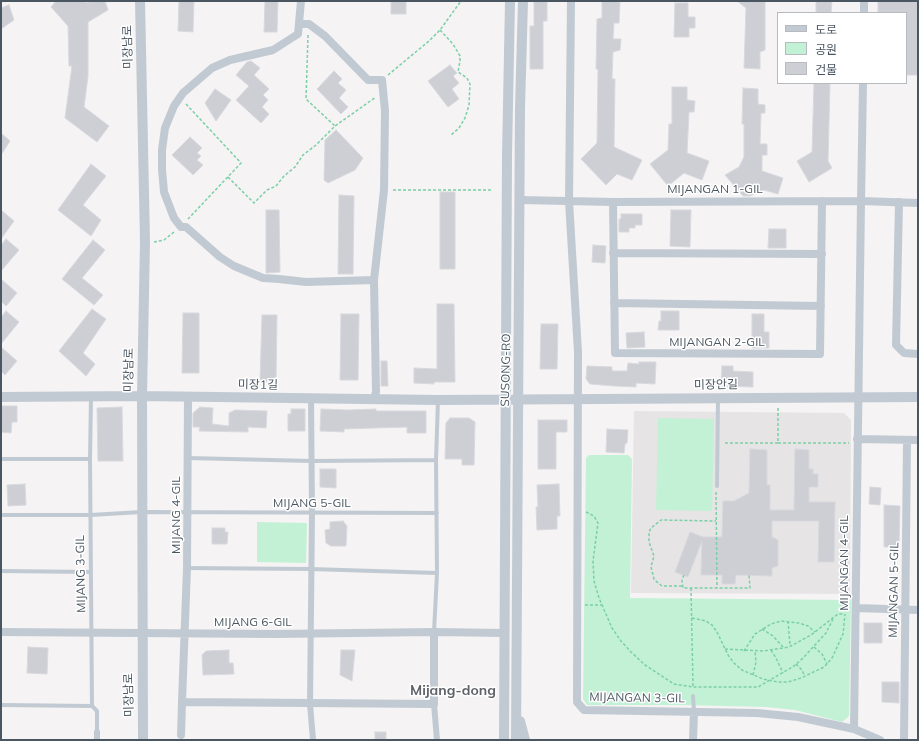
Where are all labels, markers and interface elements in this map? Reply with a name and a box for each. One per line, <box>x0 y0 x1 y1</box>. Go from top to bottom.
legend <box>777 12 907 84</box>
text: 도로 <box>815 22 837 37</box>
street label: 미장남로 <box>120 25 136 69</box>
text: 공원 <box>815 42 837 57</box>
text: 건물 <box>815 62 837 77</box>
street label: MIJANGAN 1-GIL <box>667 182 763 196</box>
street label: SUSONG-RO <box>498 333 514 407</box>
street label: MIJANGAN 2-GIL <box>669 335 765 349</box>
street label: 미장남로 <box>121 348 137 392</box>
street label: 미장1길 <box>238 377 278 393</box>
street label: 미장안길 <box>694 377 738 393</box>
street label: MIJANG 4-GIL <box>169 476 183 554</box>
street label: MIJANG 5-GIL <box>273 496 351 510</box>
street label: MIJANGAN 4-GIL <box>837 515 851 611</box>
street label: MIJANG 3-GIL <box>73 535 89 613</box>
street label: MIJANGAN 5-GIL <box>886 542 902 638</box>
street label: MIJANG 6-GIL <box>214 615 292 629</box>
street label: 미장남로 <box>121 673 137 717</box>
district label: Mijang-dong <box>410 683 496 699</box>
street label: MIJANGAN 3-GIL <box>589 690 685 706</box>

